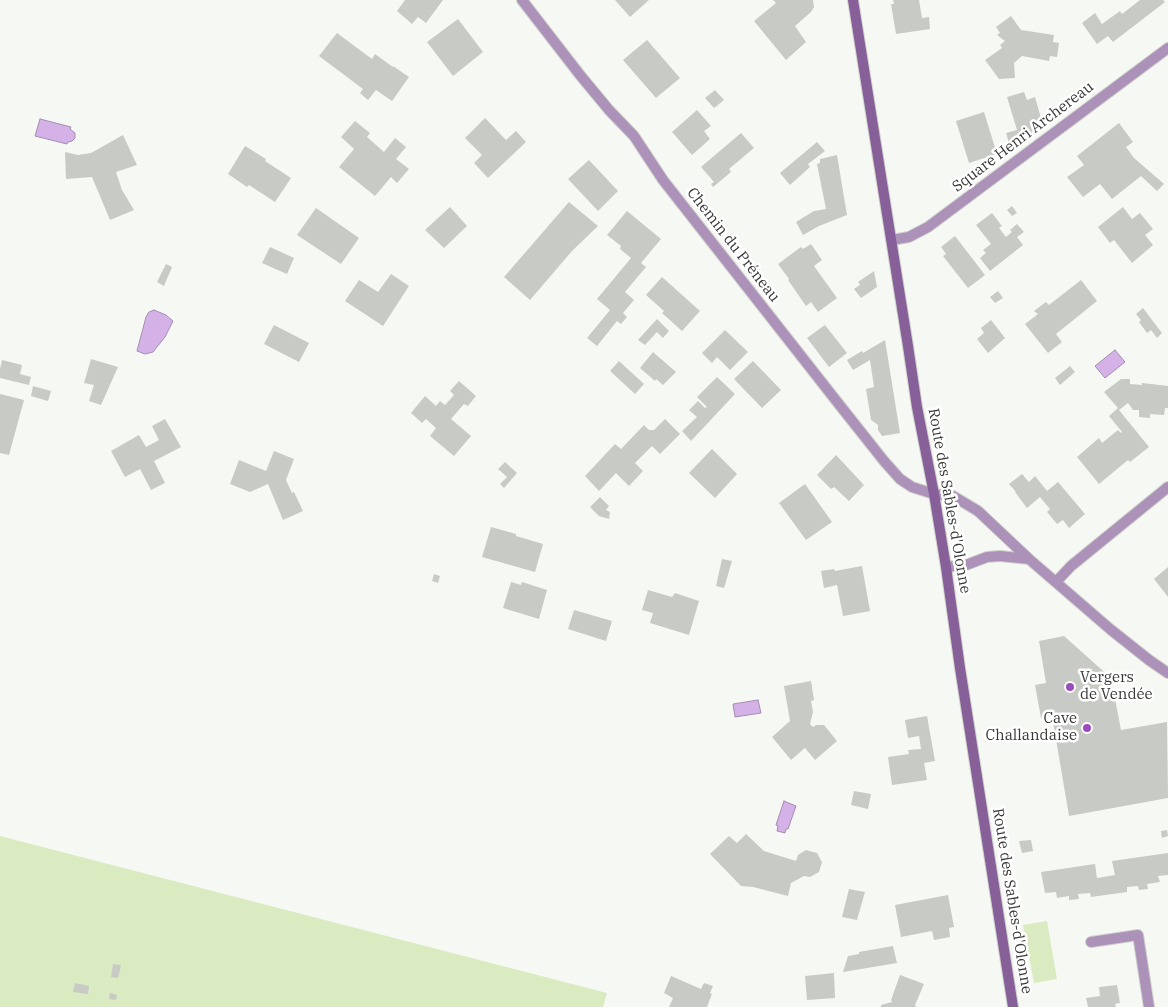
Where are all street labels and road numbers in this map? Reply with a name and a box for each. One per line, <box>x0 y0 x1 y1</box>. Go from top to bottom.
street label: Square Henri Archereau <box>949 78 1097 196</box>
street label: Chemin du Préneau <box>683 184 783 306</box>
street label: Route des Sables-d'Olonne <box>924 407 974 595</box>
street label: Route des Sables-d'Olonne <box>988 807 1036 995</box>

